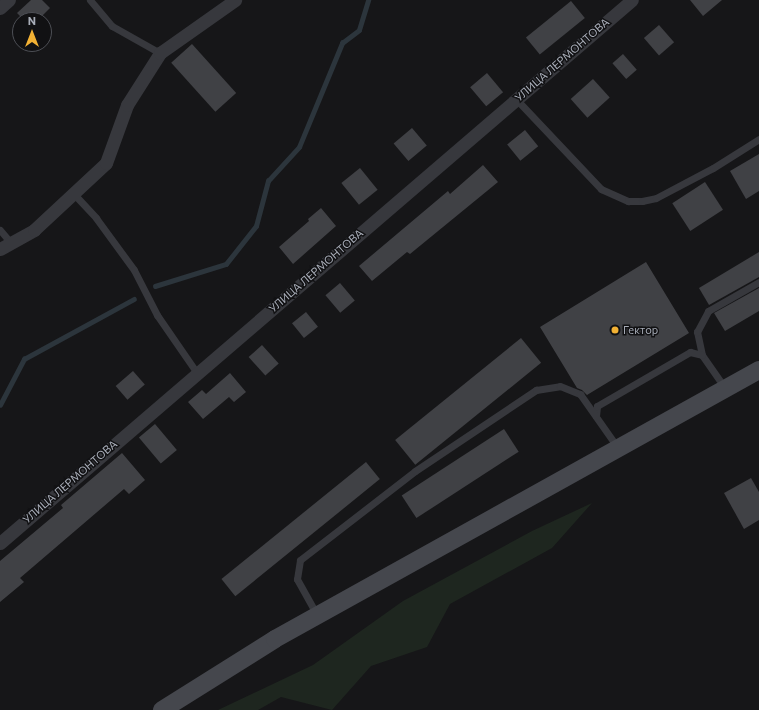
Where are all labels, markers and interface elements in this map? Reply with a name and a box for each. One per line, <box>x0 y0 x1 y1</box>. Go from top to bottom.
north arrow <box>12 12 52 52</box>
text: N <box>28 14 36 27</box>
street label: УЛИЦА ЛЕРМОНТОВА <box>512 15 612 105</box>
street label: УЛИЦА ЛЕРМОНТОВА <box>266 226 366 316</box>
place label: Гектор <box>623 323 658 337</box>
marker: Гектор <box>610 325 620 335</box>
street label: УЛИЦА ЛЕРМОНТОВА <box>20 437 120 527</box>

